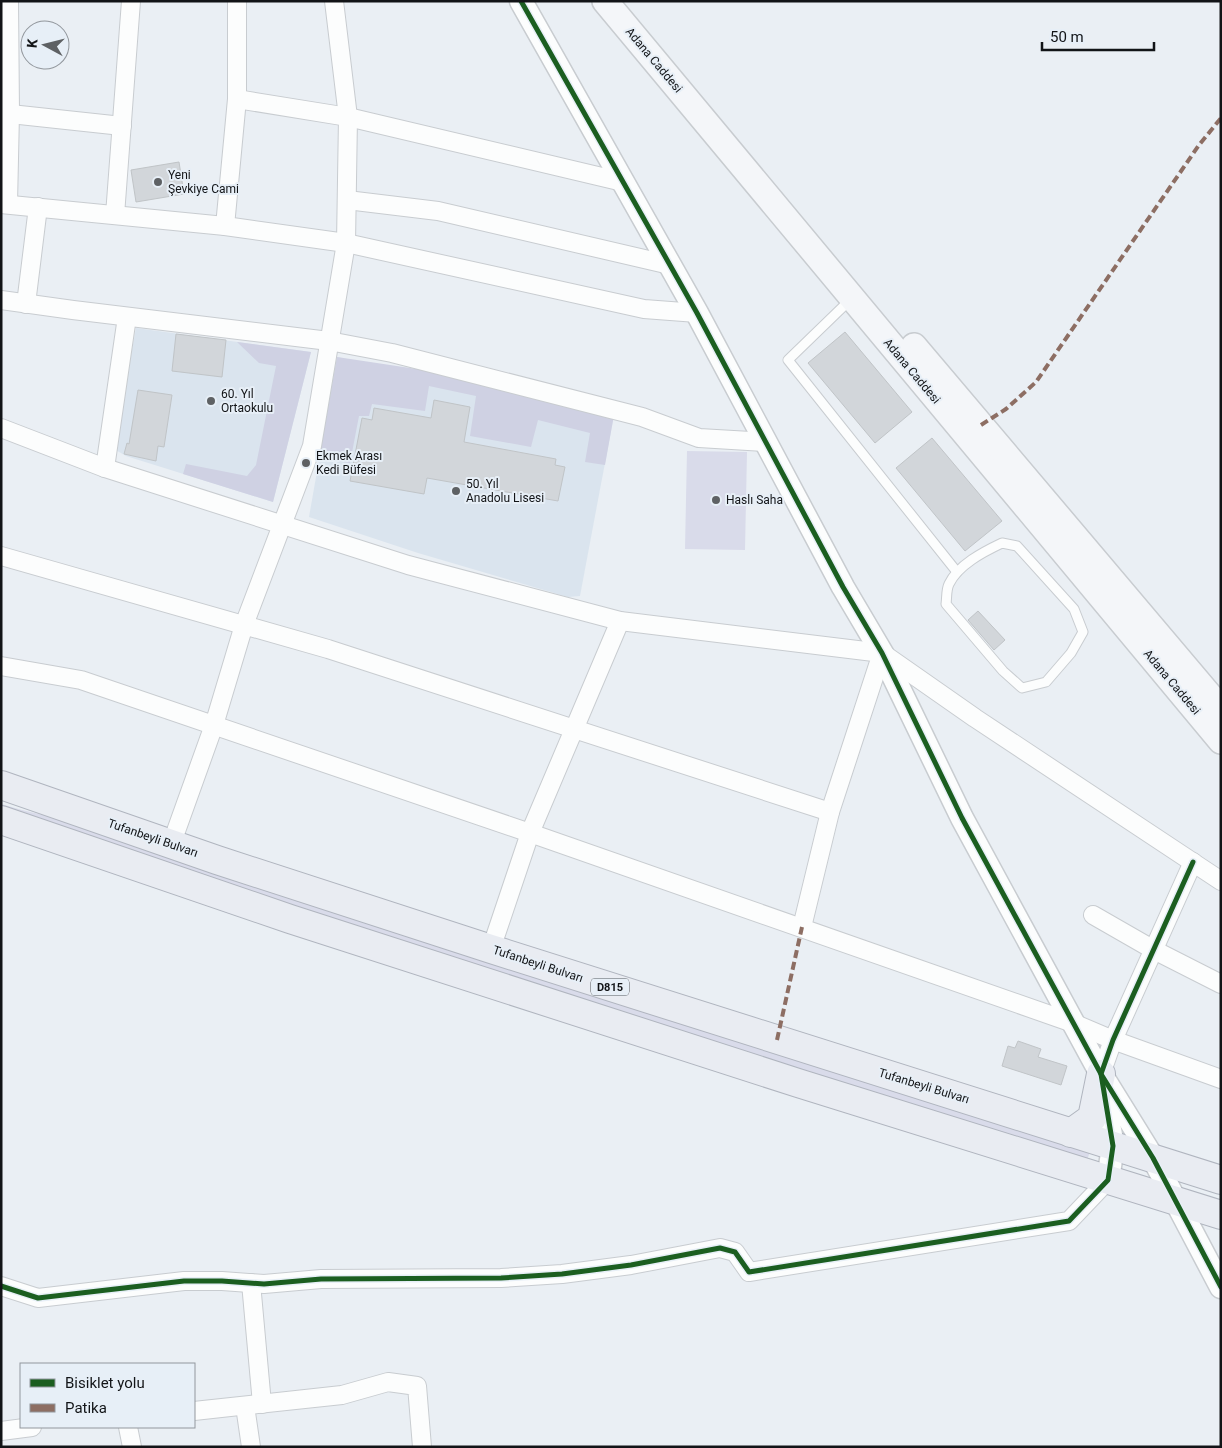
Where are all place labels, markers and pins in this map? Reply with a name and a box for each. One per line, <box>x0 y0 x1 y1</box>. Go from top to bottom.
place label: Yeni Şevkiye Cami <box>168 168 239 196</box>
marker: Yeni Şevkiye Cami <box>152 176 164 188</box>
place label: 60. Yıl Ortaokulu <box>221 387 273 415</box>
marker: 60. Yıl Ortaokulu <box>205 395 217 407</box>
place label: Ekmek Arası Kedi Büfesi <box>316 449 382 477</box>
marker: Ekmek Arası Kedi Büfesi <box>300 457 312 469</box>
place label: 50. Yıl Anadolu Lisesi <box>466 477 544 505</box>
marker: 50. Yıl Anadolu Lisesi <box>450 485 462 497</box>
place label: Haslı Saha <box>726 493 783 507</box>
marker: Haslı Saha <box>710 494 722 506</box>

